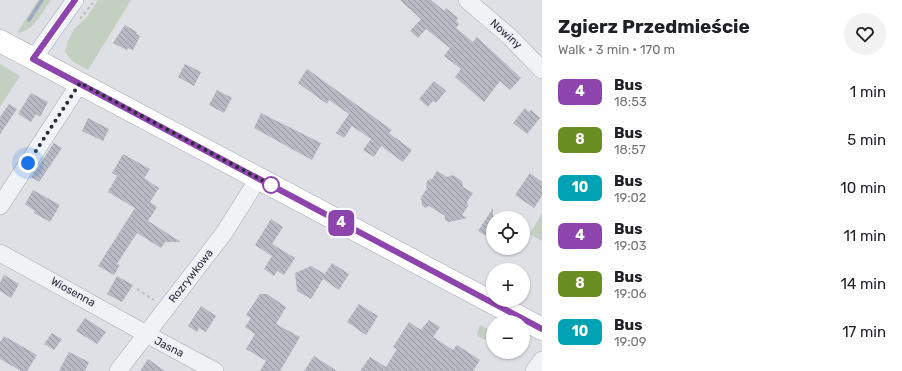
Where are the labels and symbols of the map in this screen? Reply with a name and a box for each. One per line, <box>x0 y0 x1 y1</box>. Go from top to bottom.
street label: Nowiny <box>488 17 524 51</box>
your location <box>18 153 38 173</box>
unlabelled marker <box>262 176 280 194</box>
line badge: 4 <box>328 210 354 236</box>
street label: Rozrywkowa <box>166 247 216 305</box>
street label: Wiosenna <box>48 274 98 310</box>
street label: Jasna <box>152 334 186 360</box>

